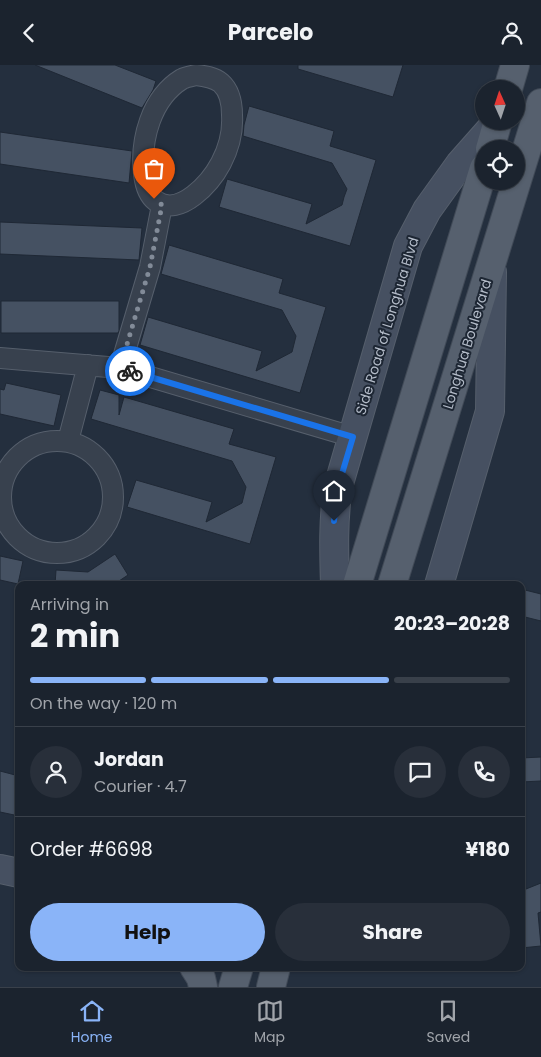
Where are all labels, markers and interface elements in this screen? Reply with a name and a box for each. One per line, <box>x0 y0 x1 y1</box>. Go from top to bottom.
text: Parcelo <box>228 17 313 48</box>
icon: back <box>15 19 43 47</box>
icon: person <box>498 19 526 47</box>
north arrow <box>475 80 525 130</box>
map controls <box>475 80 525 190</box>
button: locate <box>475 140 525 190</box>
pin <box>133 148 175 199</box>
icon: bag <box>140 155 168 183</box>
street label: Side Road of Longhua Blvd <box>350 235 424 417</box>
street label: Longhua Boulevard <box>438 276 496 412</box>
courier <box>105 346 155 396</box>
icon: bike <box>116 357 144 385</box>
pin <box>313 470 355 521</box>
icon: home <box>320 477 348 505</box>
text: Arriving in <box>30 593 109 616</box>
text: 20:23–20:28 <box>394 610 510 637</box>
text: 2 min <box>30 613 120 658</box>
text: On the way · 120 m <box>30 692 177 715</box>
button: person <box>30 746 82 798</box>
text: Jordan <box>94 746 164 773</box>
button: chat <box>394 746 446 798</box>
button: phone <box>458 746 510 798</box>
text: Courier · 4.7 <box>94 775 187 798</box>
text: Order #6698 <box>30 836 153 863</box>
text: ¥180 <box>465 836 510 863</box>
button: Help <box>30 903 265 961</box>
button: Share <box>275 903 510 961</box>
tab: Home <box>71 997 113 1048</box>
tab: Map <box>254 997 285 1048</box>
tab: Saved <box>427 997 470 1048</box>

